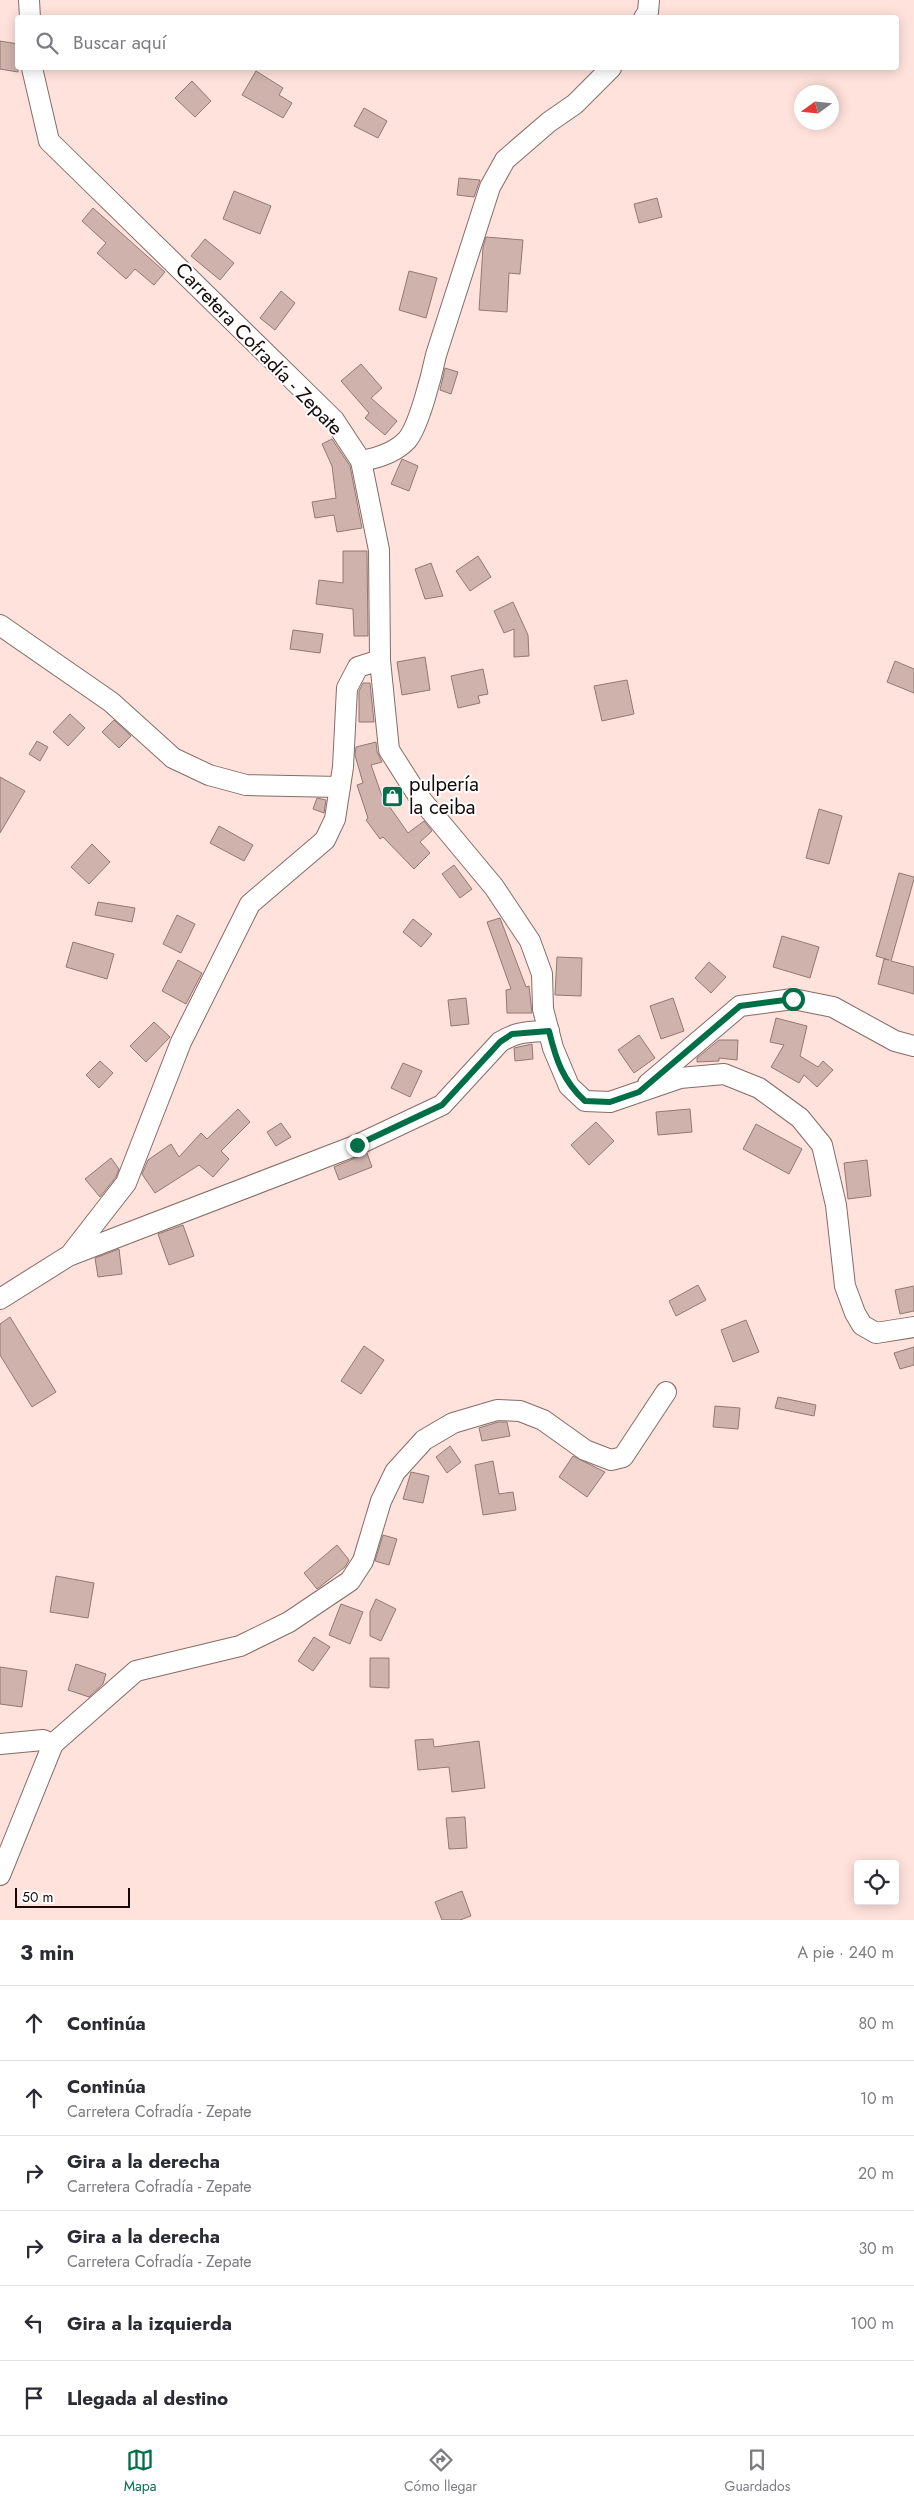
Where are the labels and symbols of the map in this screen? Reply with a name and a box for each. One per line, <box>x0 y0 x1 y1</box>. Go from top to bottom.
north arrow <box>794 85 839 130</box>
street label: Carretera Cofradía - Zepate <box>168 256 350 442</box>
place label: pulpería la ceiba <box>409 770 479 822</box>
shop icon: pulpería la ceiba <box>381 784 405 808</box>
route start <box>782 988 805 1011</box>
route end <box>346 1134 369 1157</box>
scale bar <box>15 1885 130 1908</box>

